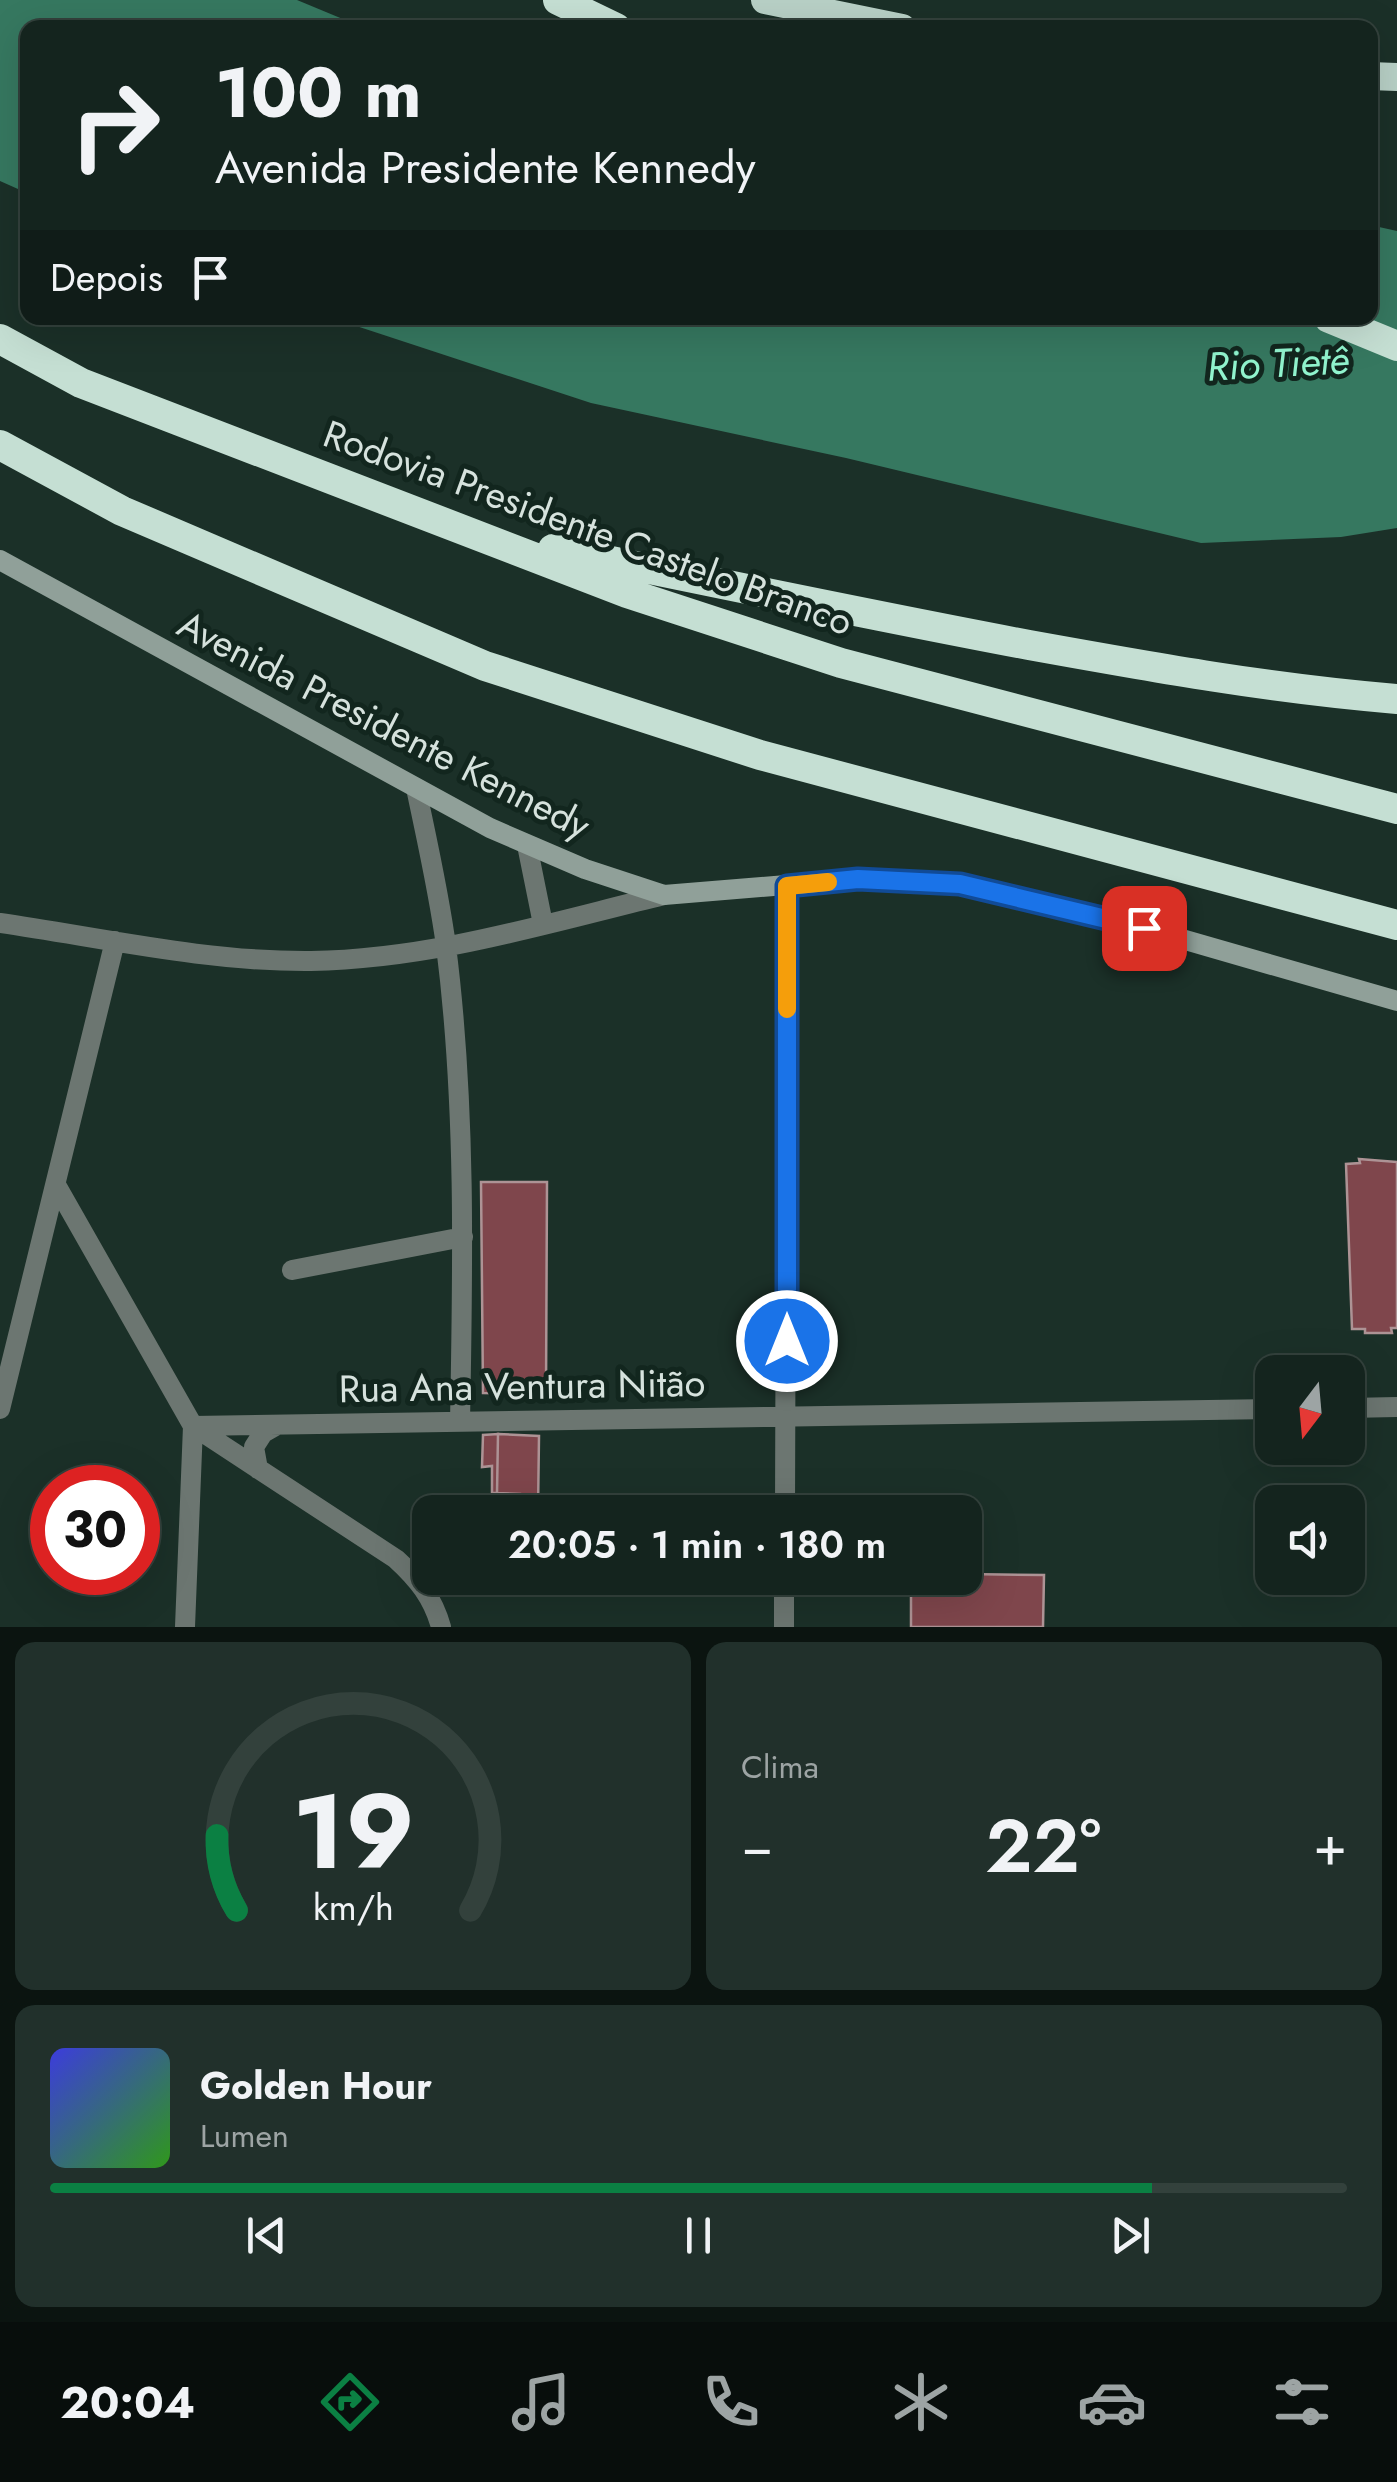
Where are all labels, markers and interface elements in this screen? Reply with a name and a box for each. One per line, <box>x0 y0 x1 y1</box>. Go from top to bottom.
text: 100 m <box>215 42 422 143</box>
icon: right <box>50 60 180 190</box>
text: Avenida Presidente Kennedy <box>215 135 755 200</box>
text: Depois <box>50 250 163 305</box>
icon: arrive <box>183 250 238 305</box>
water label: Rio Tietê <box>1205 330 1351 396</box>
street label: Rodovia Presidente Castelo Branco <box>316 406 860 649</box>
street label: Avenida Presidente Kennedy <box>168 596 600 853</box>
pin <box>1102 886 1187 971</box>
icon: arrive <box>1117 901 1172 956</box>
position arrow <box>735 1289 839 1393</box>
street label: Rua Ana Ventura Nitão <box>338 1355 706 1416</box>
north arrow <box>1255 1355 1365 1465</box>
map controls <box>1255 1355 1365 1595</box>
speed limit sign: 30 <box>30 1465 160 1595</box>
button: sound <box>1255 1485 1365 1595</box>
text: 20:05 · 1 min · 180 m <box>508 1517 886 1572</box>
text: Clima <box>741 1744 819 1790</box>
text: 19 <box>292 1757 414 1907</box>
text: 22° <box>985 1792 1101 1900</box>
text: − <box>741 1806 773 1886</box>
text: + <box>1313 1806 1347 1886</box>
text: km/h <box>313 1882 393 1933</box>
text: Golden Hour <box>200 2058 432 2113</box>
text: Lumen <box>200 2113 289 2159</box>
icon: previous <box>239 2208 294 2263</box>
icon: pause <box>671 2208 726 2263</box>
icon: next <box>1103 2208 1158 2263</box>
icon: directions <box>315 2367 385 2437</box>
icon: music <box>506 2367 576 2437</box>
icon: phone <box>696 2367 766 2437</box>
icon: climate <box>886 2367 956 2437</box>
icon: car <box>1077 2367 1147 2437</box>
icon: filters <box>1267 2367 1337 2437</box>
text: 20:04 <box>60 2370 195 2435</box>

